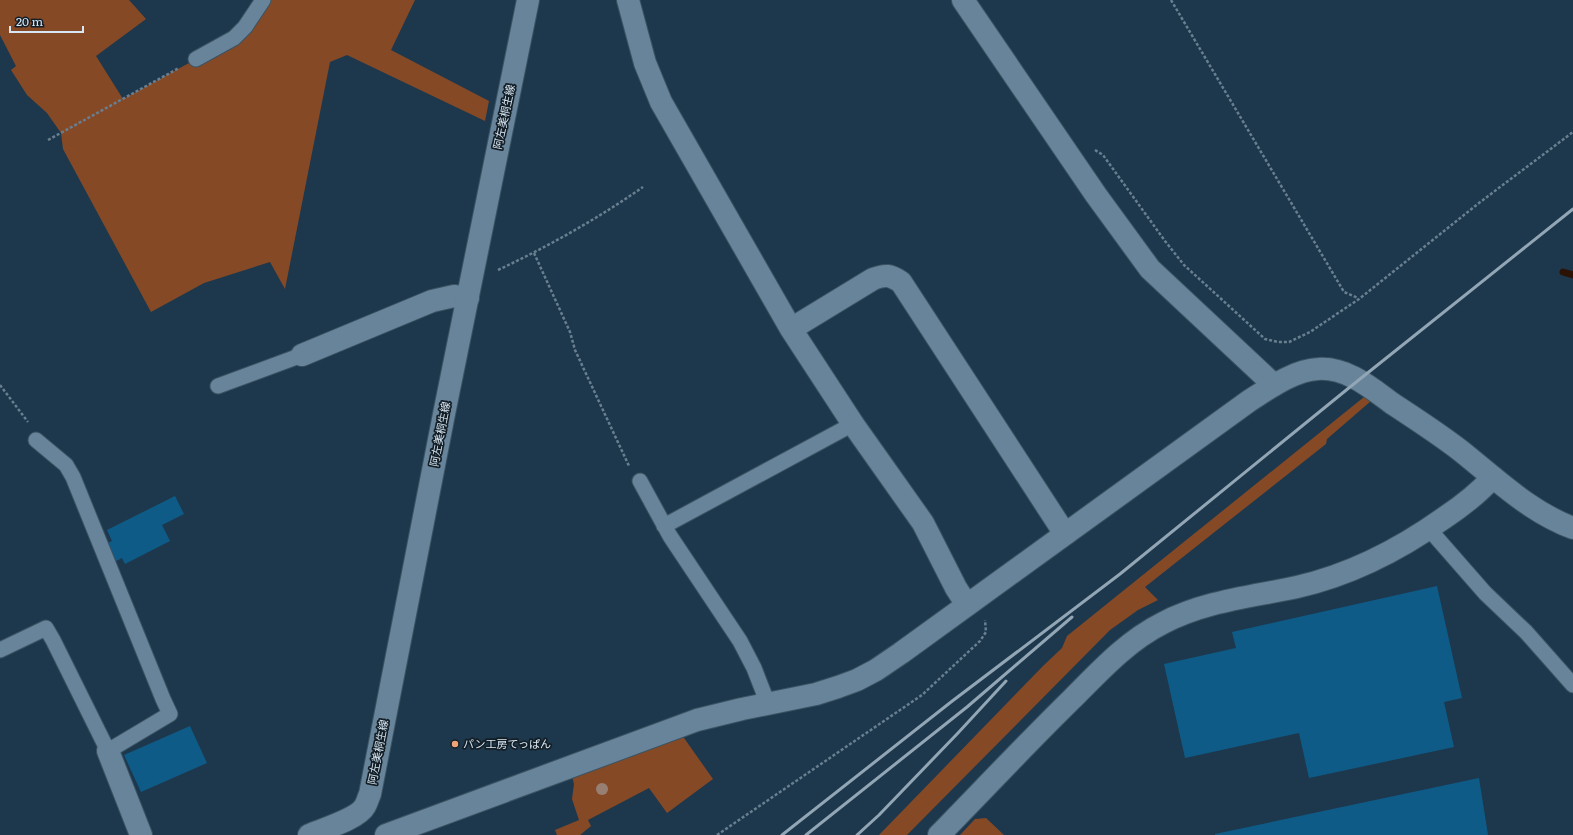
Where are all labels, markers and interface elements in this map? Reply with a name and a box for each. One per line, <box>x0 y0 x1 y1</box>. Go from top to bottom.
scale bar <box>10 8 83 34</box>
text: 20 m <box>16 12 43 30</box>
street label: 阿左美桐生線 <box>488 83 518 151</box>
street label: 阿左美桐生線 <box>425 400 453 468</box>
street label: 阿左美桐生線 <box>363 718 391 786</box>
place label: パン工房てっぱん <box>463 735 551 751</box>
marker: パン工房てっぱん <box>450 739 460 749</box>

